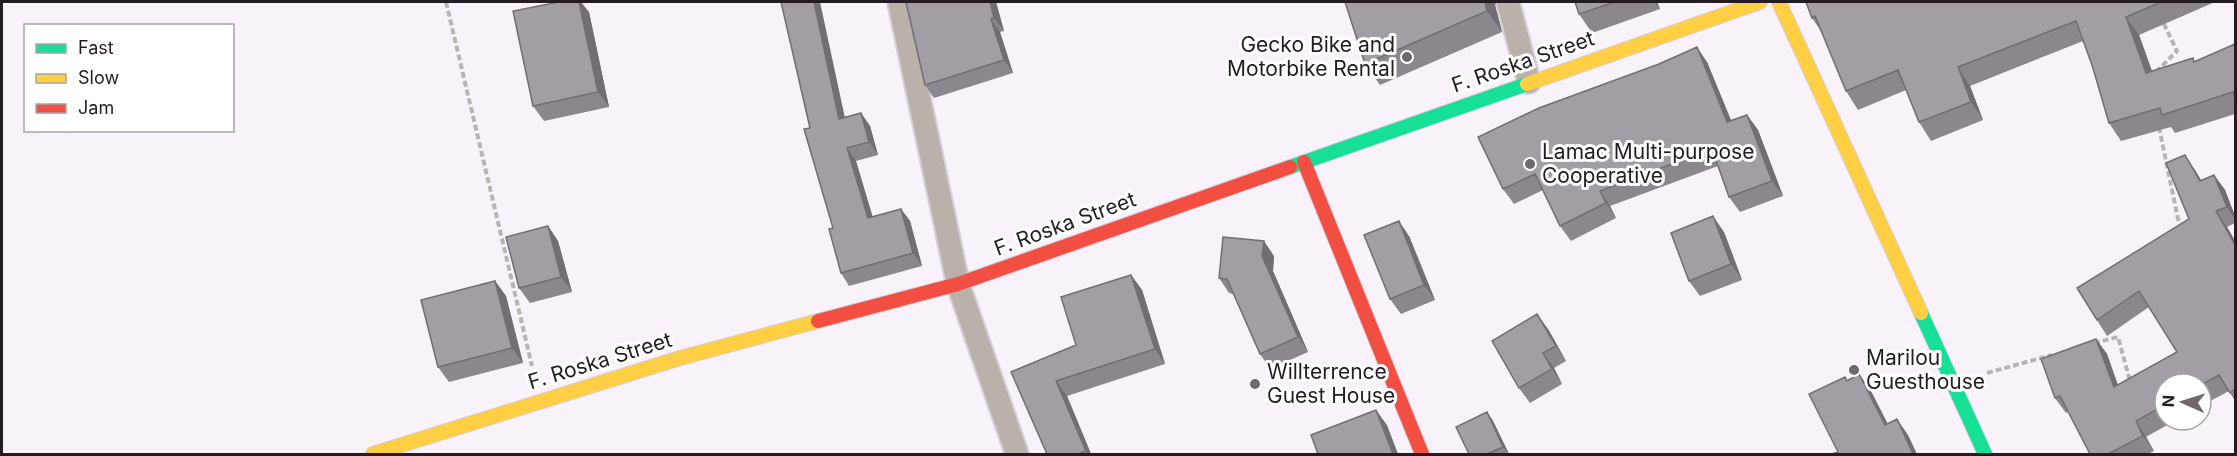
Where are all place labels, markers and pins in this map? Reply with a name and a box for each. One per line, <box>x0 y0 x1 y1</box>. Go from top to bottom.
place label: Gecko Bike and Motorbike Rental <box>1227 32 1395 81</box>
marker: Gecko Bike and Motorbike Rental <box>1400 50 1414 64</box>
place label: Lamac Multi-purpose Cooperative <box>1542 139 1754 188</box>
marker: Lamac Multi-purpose Cooperative <box>1523 157 1537 171</box>
place label: Marilou Guesthouse <box>1866 345 1985 394</box>
place label: Willterrence Guest House <box>1267 359 1395 408</box>
marker: Marilou Guesthouse <box>1847 363 1861 377</box>
marker: Willterrence Guest House <box>1248 377 1262 391</box>

